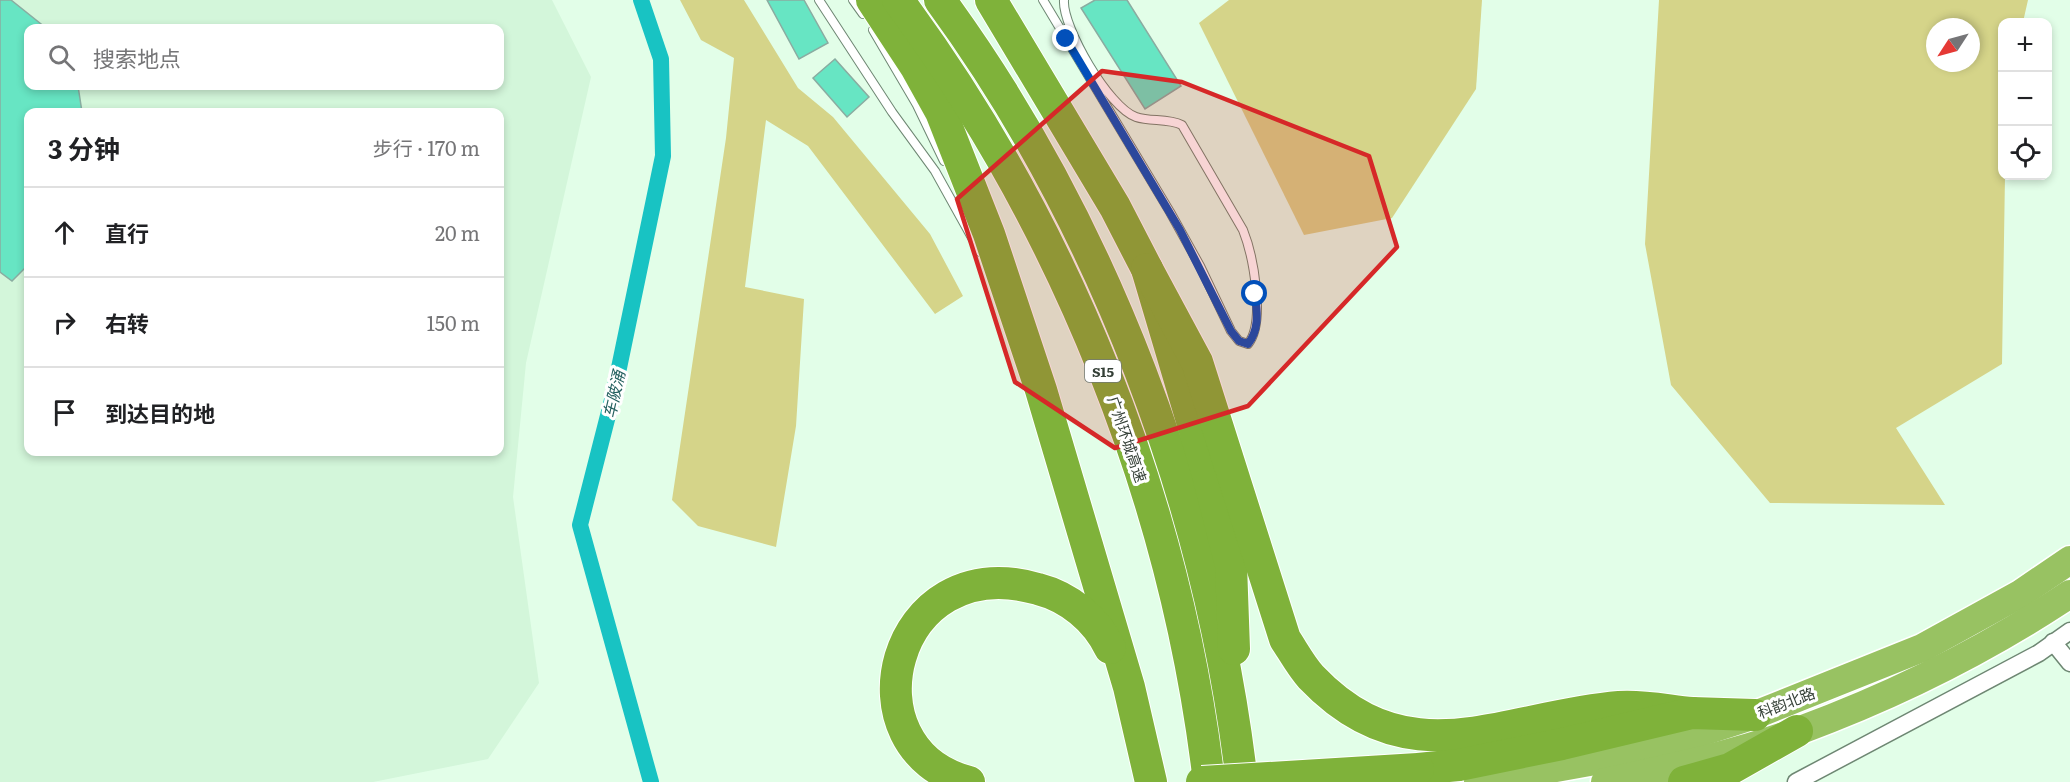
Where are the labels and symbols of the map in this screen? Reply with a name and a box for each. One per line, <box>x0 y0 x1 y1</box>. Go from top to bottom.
north arrow <box>1926 18 1980 72</box>
route end <box>1052 25 1078 51</box>
route start <box>1241 280 1267 306</box>
road number: S15 <box>1085 360 1121 382</box>
water label: 车陂涌 <box>596 366 631 420</box>
street label: 广州环城高速 <box>1102 393 1154 485</box>
street label: 科韵北路 <box>1754 681 1818 723</box>

